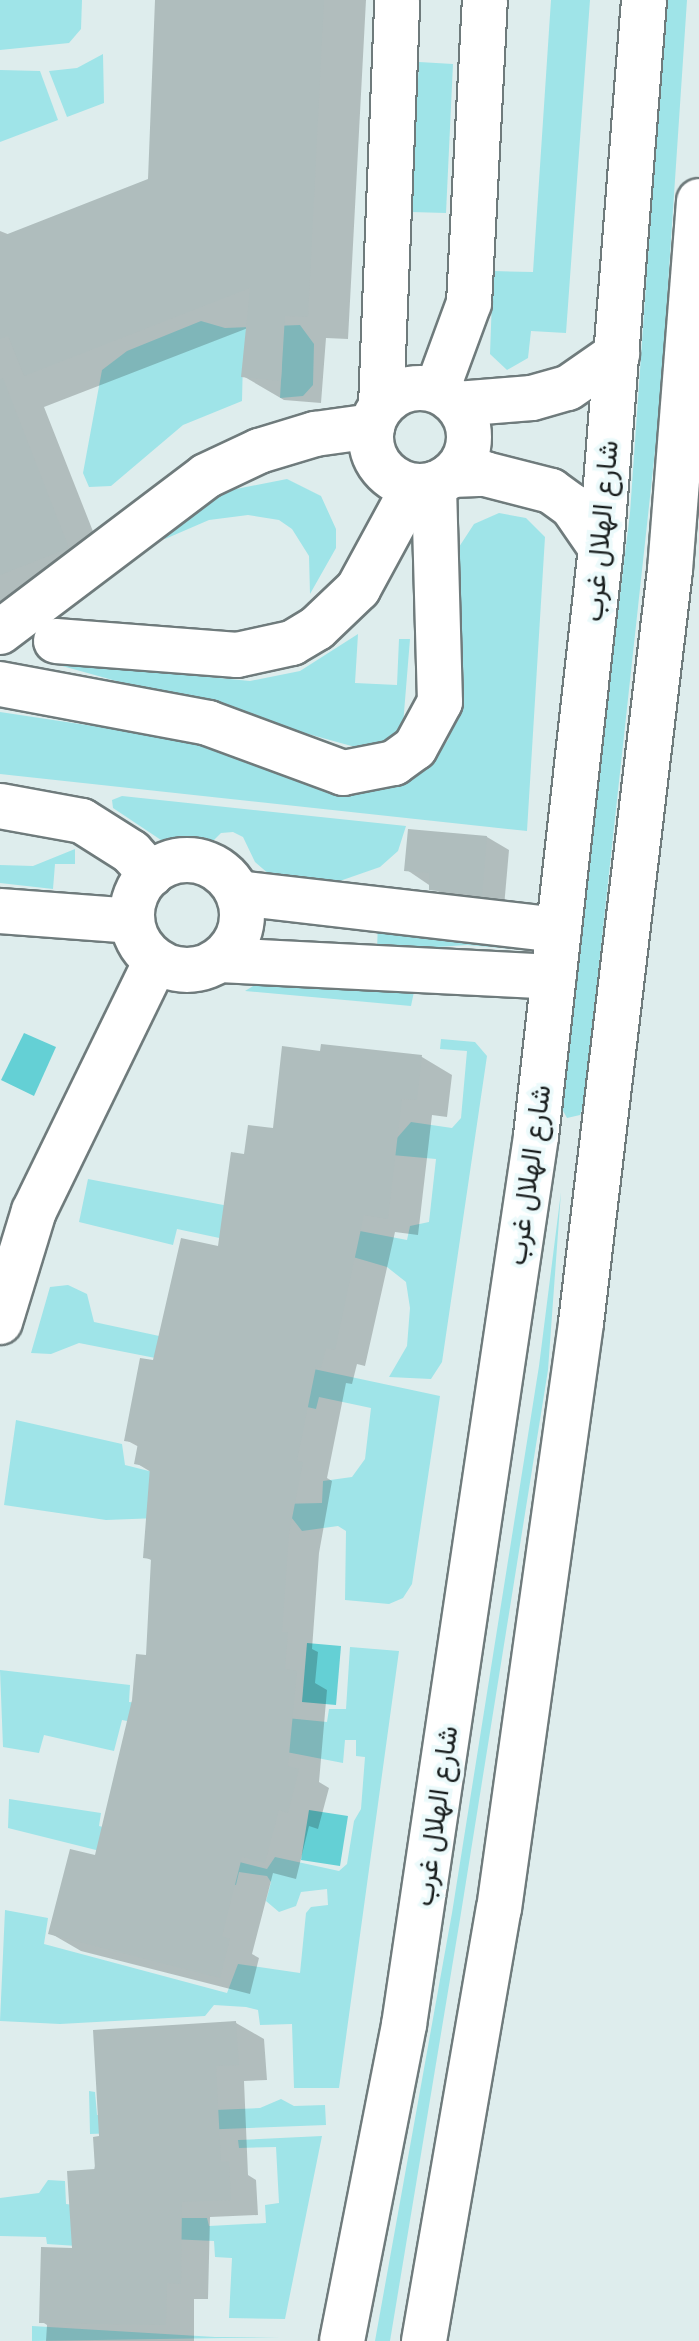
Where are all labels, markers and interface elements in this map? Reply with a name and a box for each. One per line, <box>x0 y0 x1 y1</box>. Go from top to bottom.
street label: شارع الهلال غرب <box>576 439 626 623</box>
street label: شارع الهلال غرب <box>500 1083 558 1267</box>
street label: شارع الهلال غرب <box>407 1724 465 1908</box>

